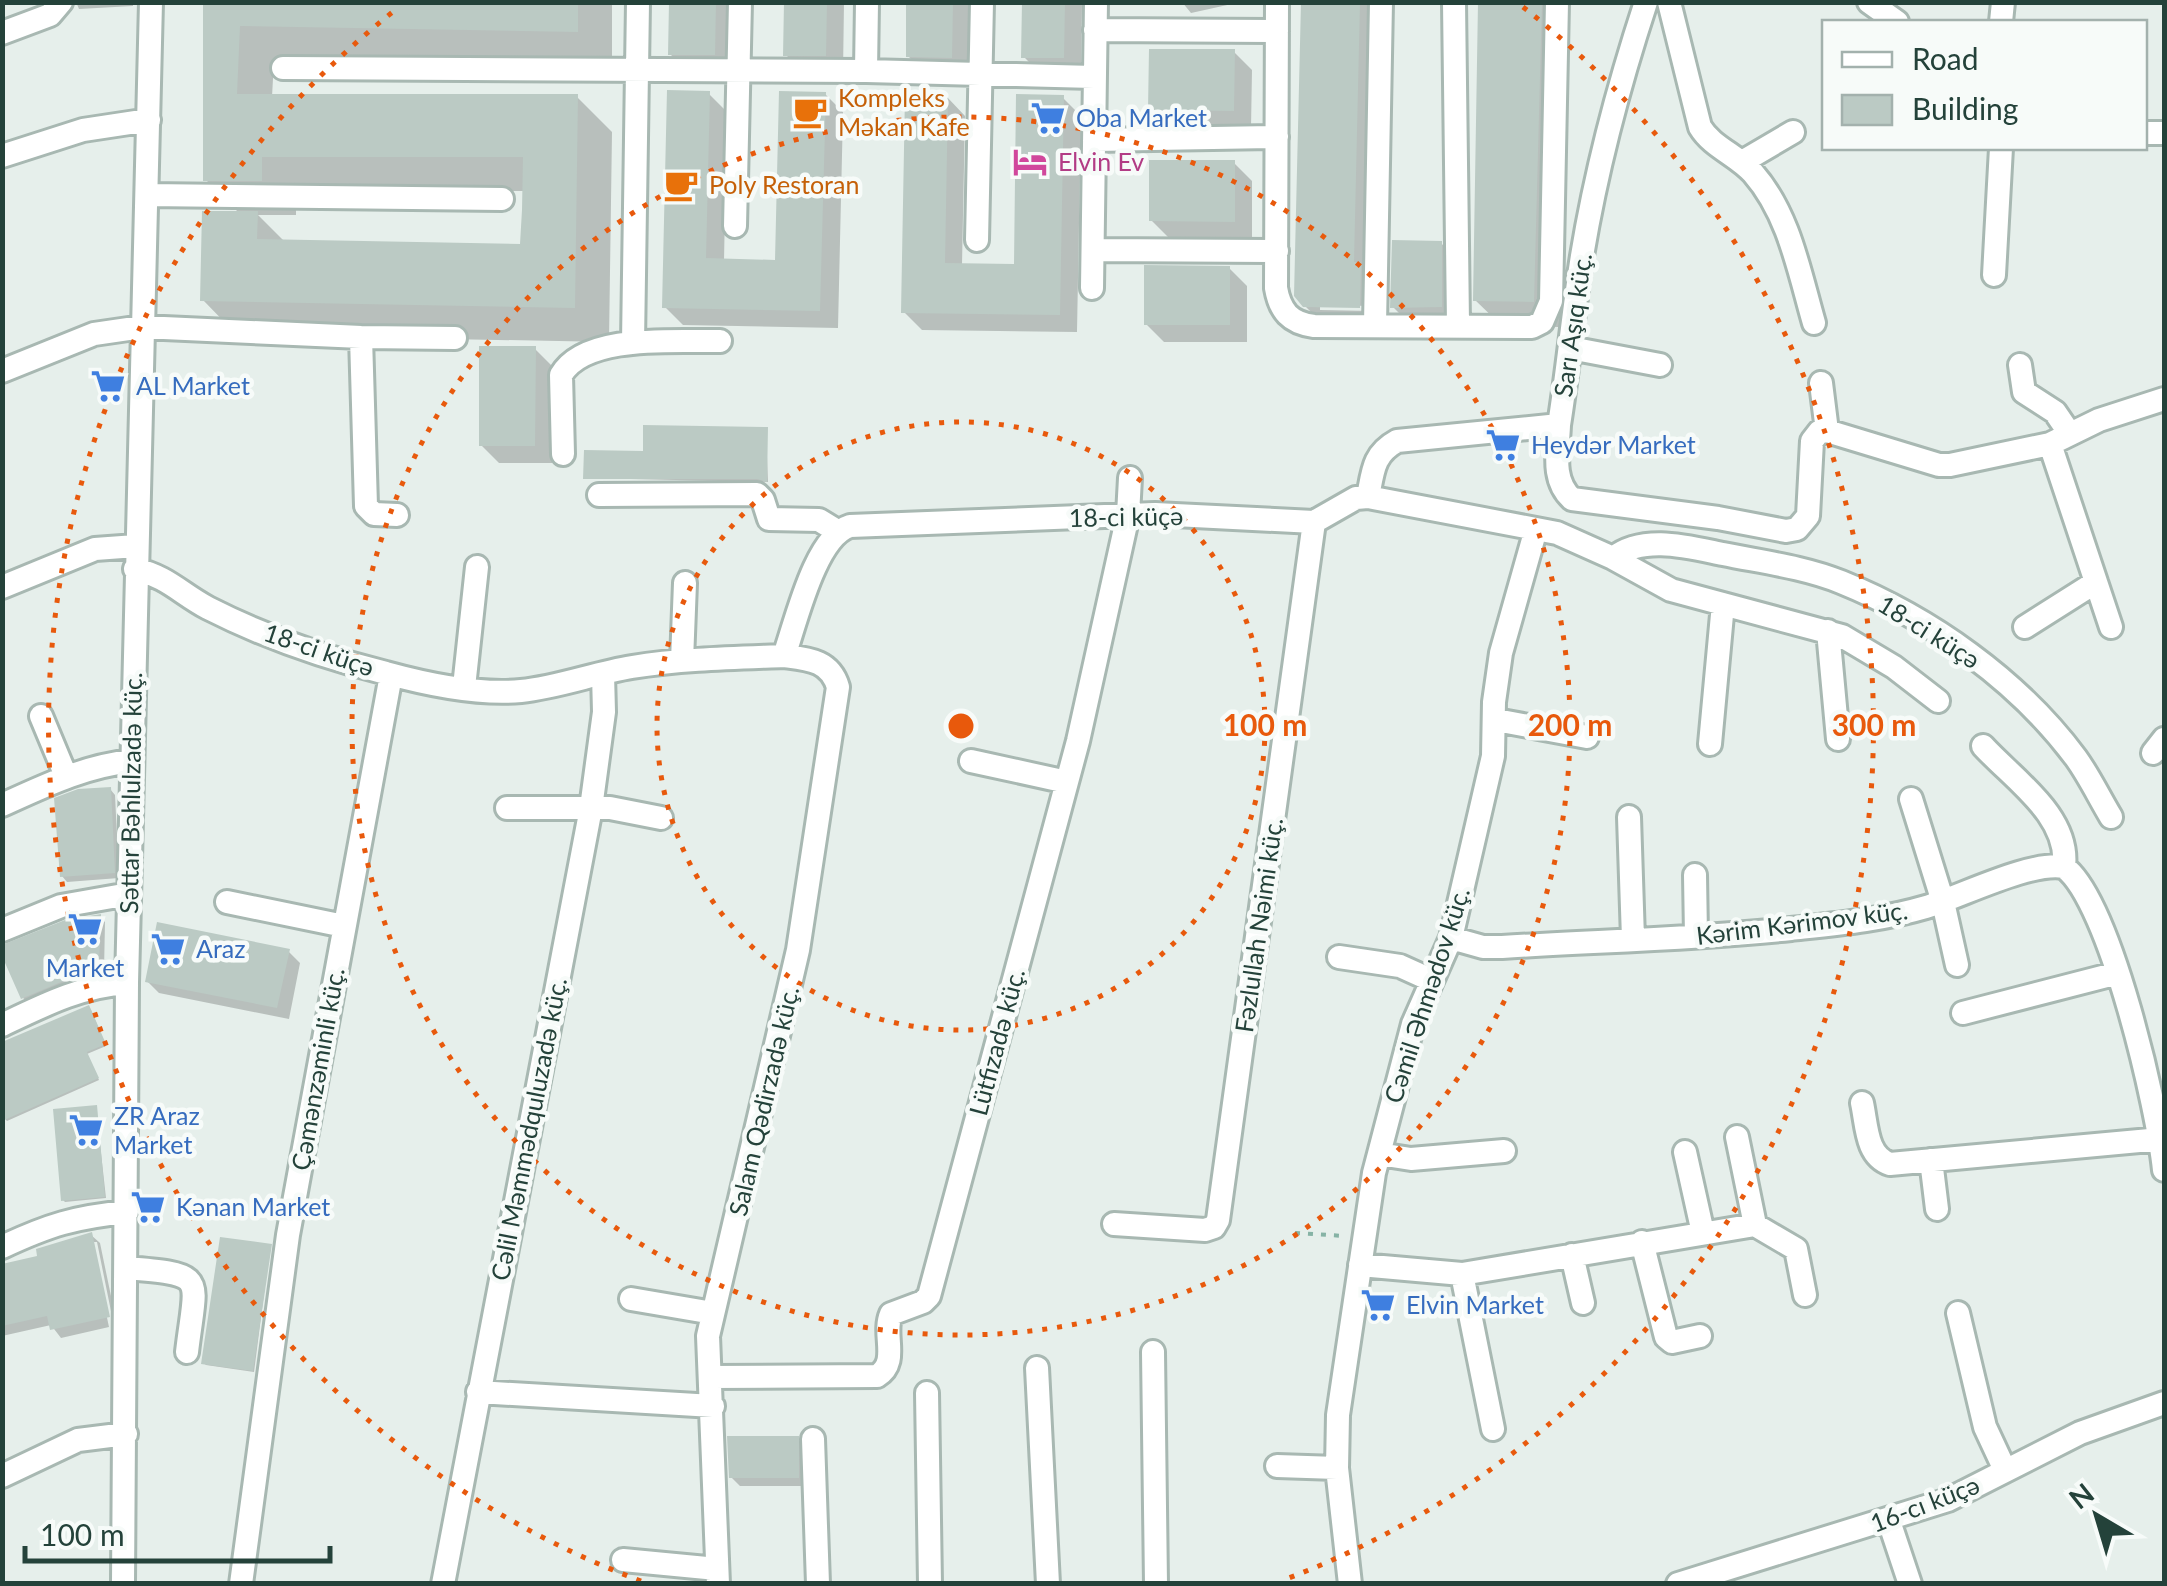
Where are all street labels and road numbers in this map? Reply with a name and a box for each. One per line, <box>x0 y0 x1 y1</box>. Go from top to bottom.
street label: Sarı Aşıq küç. <box>1547 251 1597 399</box>
street label: 18-ci küçə <box>1069 500 1183 532</box>
street label: 18-ci küçə <box>1873 588 1986 674</box>
street label: 18-ci küçə <box>260 616 378 682</box>
street label: Səttar Bəhlulzadə küç. <box>113 672 147 914</box>
street label: Fəzlullah Nəimi küç. <box>1228 815 1288 1034</box>
street label: Cəmil Əhmədov küç. <box>1377 883 1475 1106</box>
street label: Kərim Kərimov küç. <box>1694 894 1909 950</box>
street label: Çəmənzəminli küç. <box>284 965 350 1173</box>
street label: Lütfizadə küç. <box>962 965 1030 1119</box>
street label: Cəlil Məmmədquluzadə küç. <box>484 975 572 1283</box>
street label: Salam Qədirzadə küç. <box>722 983 804 1219</box>
street label: 16-cı küçə <box>1866 1469 1983 1538</box>

